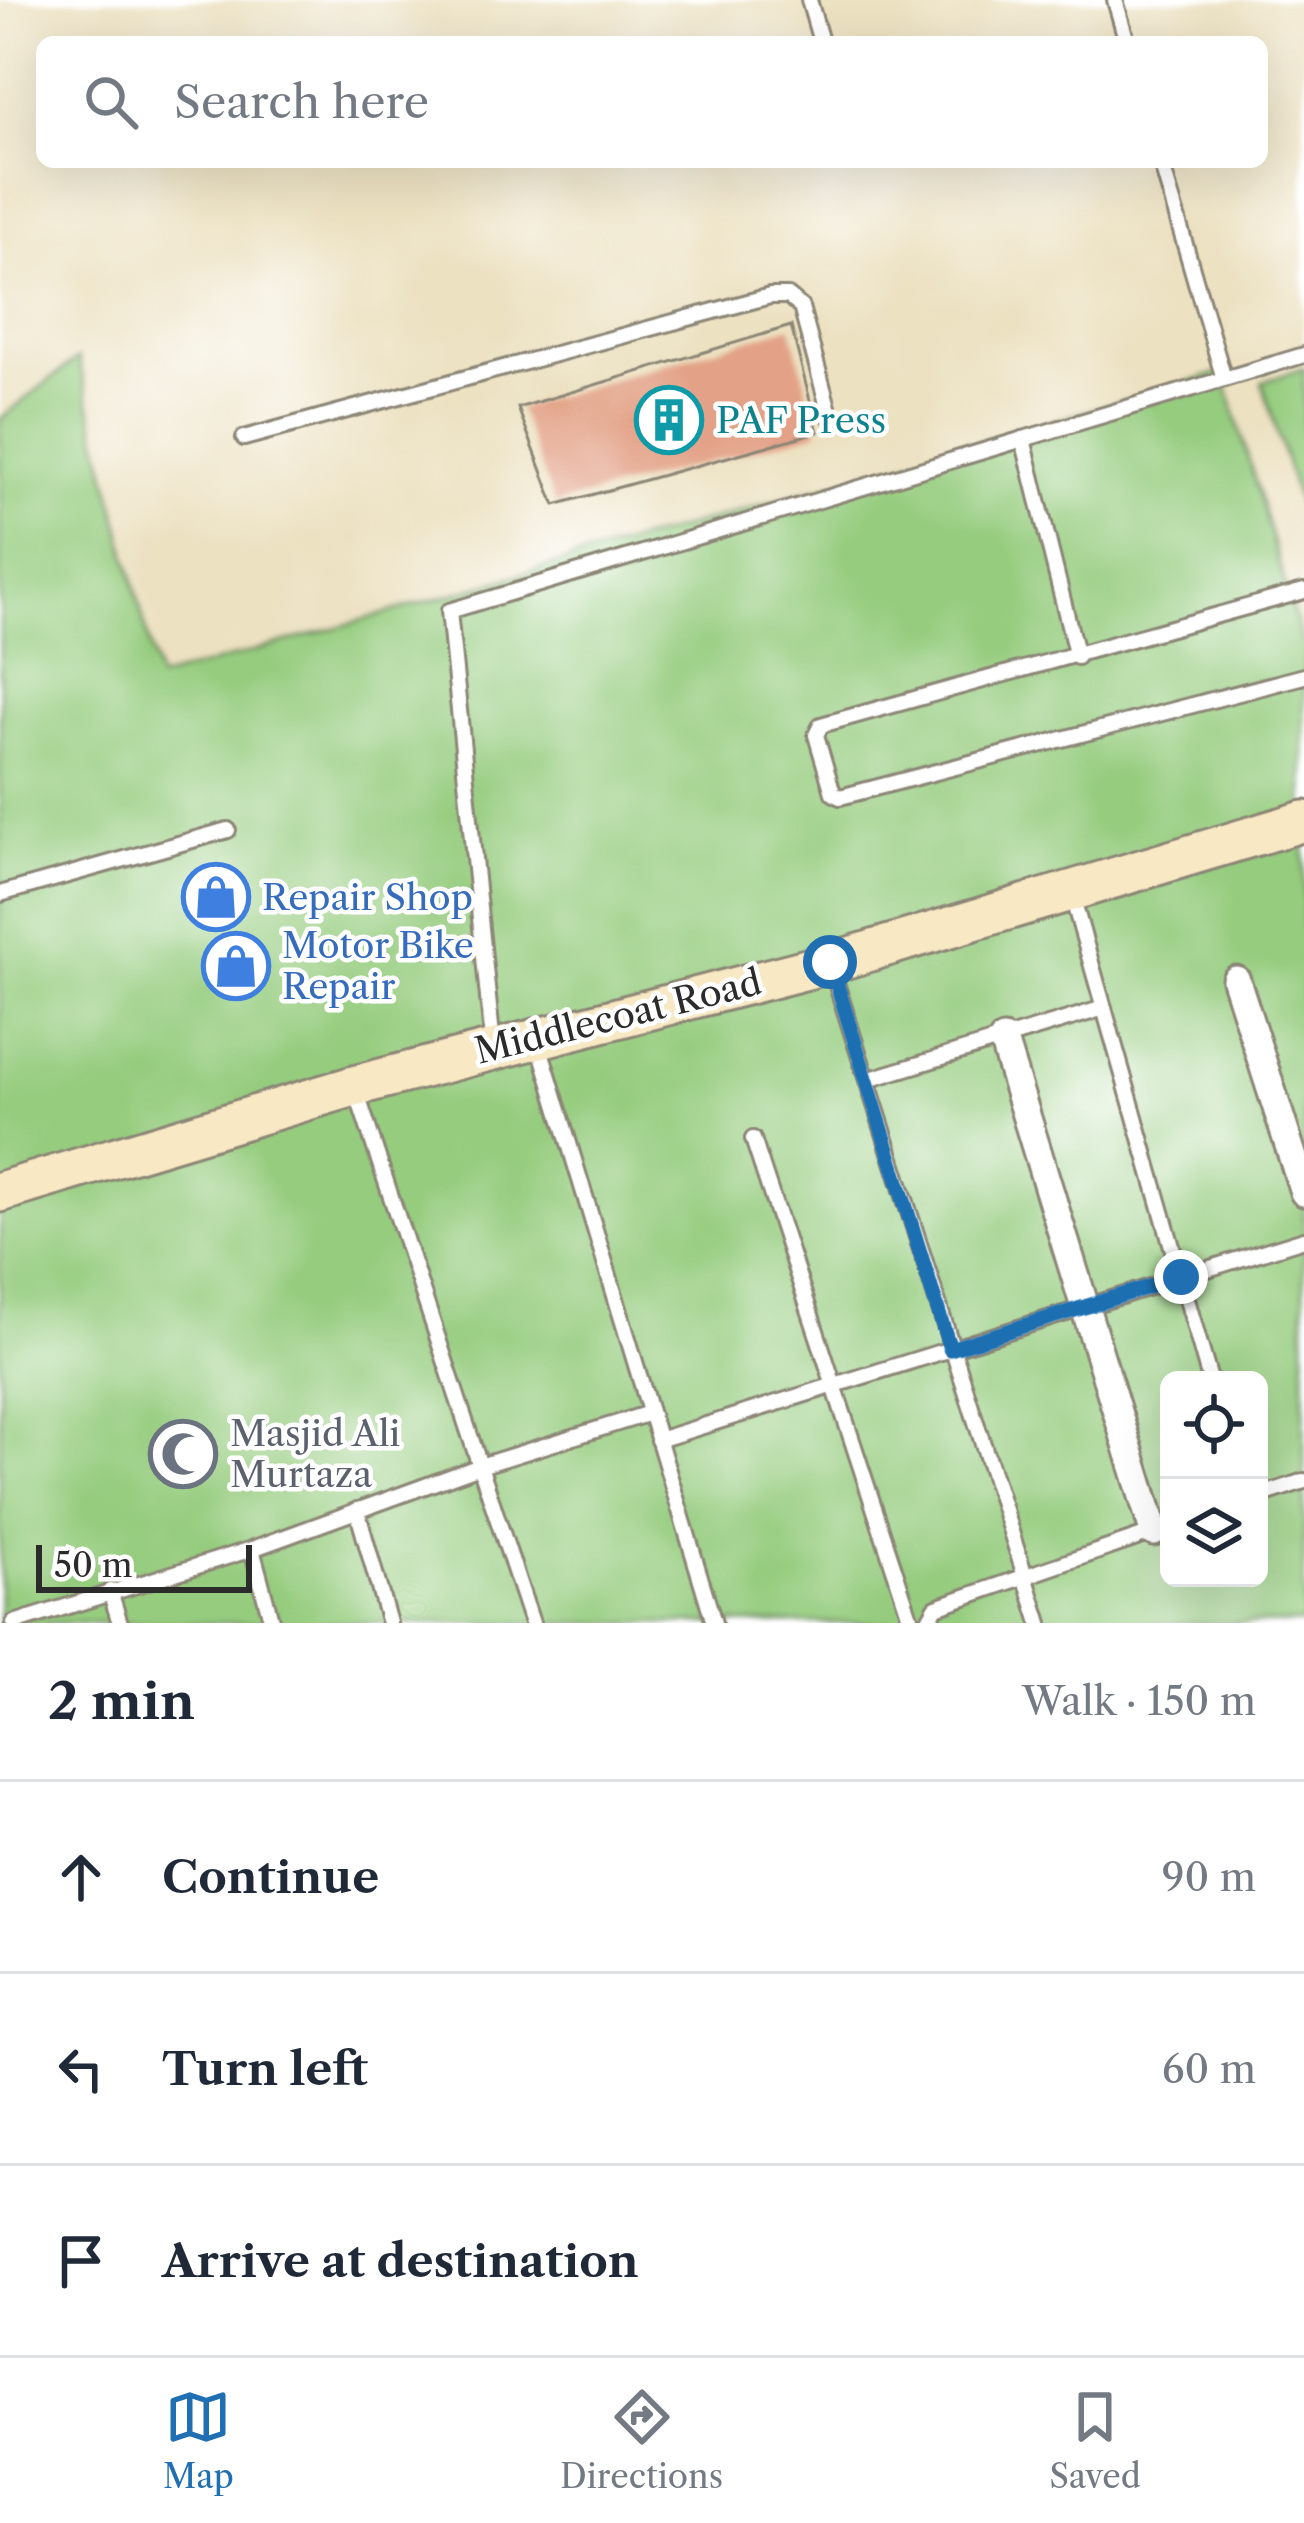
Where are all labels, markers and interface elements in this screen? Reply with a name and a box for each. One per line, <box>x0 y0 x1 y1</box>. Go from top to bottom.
search box <box>36 36 1268 168</box>
icon: search <box>78 69 144 135</box>
text: Search here <box>174 74 429 130</box>
building icon: PAF Press <box>634 385 704 455</box>
place label: PAF Press <box>716 398 886 442</box>
shop icon: Repair Shop <box>181 862 251 932</box>
place label: Repair Shop <box>262 875 473 919</box>
place label: Motor Bike Repair <box>282 923 474 1008</box>
shop icon: Motor Bike Repair <box>201 931 271 1001</box>
route start <box>803 935 857 989</box>
street label: Middlecoat Road <box>470 959 766 1073</box>
route end <box>1154 1250 1208 1304</box>
map controls <box>1160 1371 1268 1587</box>
button: locate <box>1160 1371 1268 1479</box>
place label: Masjid Ali Murtaza <box>230 1411 400 1496</box>
mosque icon: Masjid Ali Murtaza <box>148 1419 218 1489</box>
button: layers <box>1160 1479 1268 1587</box>
scale bar <box>36 1539 252 1592</box>
text: 50 m <box>54 1545 132 1586</box>
text: 2 min <box>48 1670 195 1732</box>
text: Walk · 150 m <box>1022 1677 1256 1725</box>
icon: ahead <box>48 1844 114 1910</box>
text: Continue <box>162 1849 379 1905</box>
text: 90 m <box>1162 1853 1256 1901</box>
icon: left <box>48 2036 114 2102</box>
text: Turn left <box>162 2041 368 2097</box>
text: 60 m <box>1162 2045 1256 2093</box>
icon: arrive <box>48 2228 114 2294</box>
text: Arrive at destination <box>162 2233 639 2289</box>
tab: Map <box>163 2384 234 2497</box>
tab: Directions <box>560 2384 723 2497</box>
tab: Saved <box>1049 2384 1141 2497</box>

